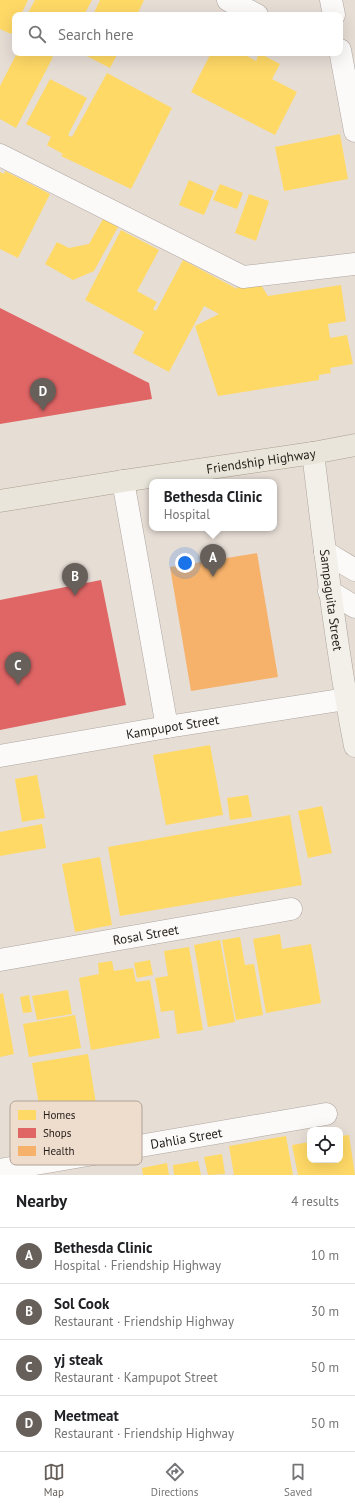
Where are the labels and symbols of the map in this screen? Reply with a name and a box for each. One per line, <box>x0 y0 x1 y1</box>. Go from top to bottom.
pin: D <box>30 378 56 411</box>
street label: Friendship Highway <box>205 445 317 478</box>
pin: A <box>200 544 226 577</box>
street label: Sampaguita Street <box>316 548 347 653</box>
your location <box>175 553 195 573</box>
pin: B <box>62 563 88 596</box>
pin: C <box>5 652 31 685</box>
street label: Kampupot Street <box>125 711 221 743</box>
street label: Rosal Street <box>112 921 181 949</box>
legend <box>10 1101 142 1165</box>
text: Homes <box>43 1108 76 1122</box>
street label: Dahlia Street <box>149 1124 224 1153</box>
text: Shops <box>43 1126 72 1140</box>
text: Health <box>43 1144 74 1158</box>

